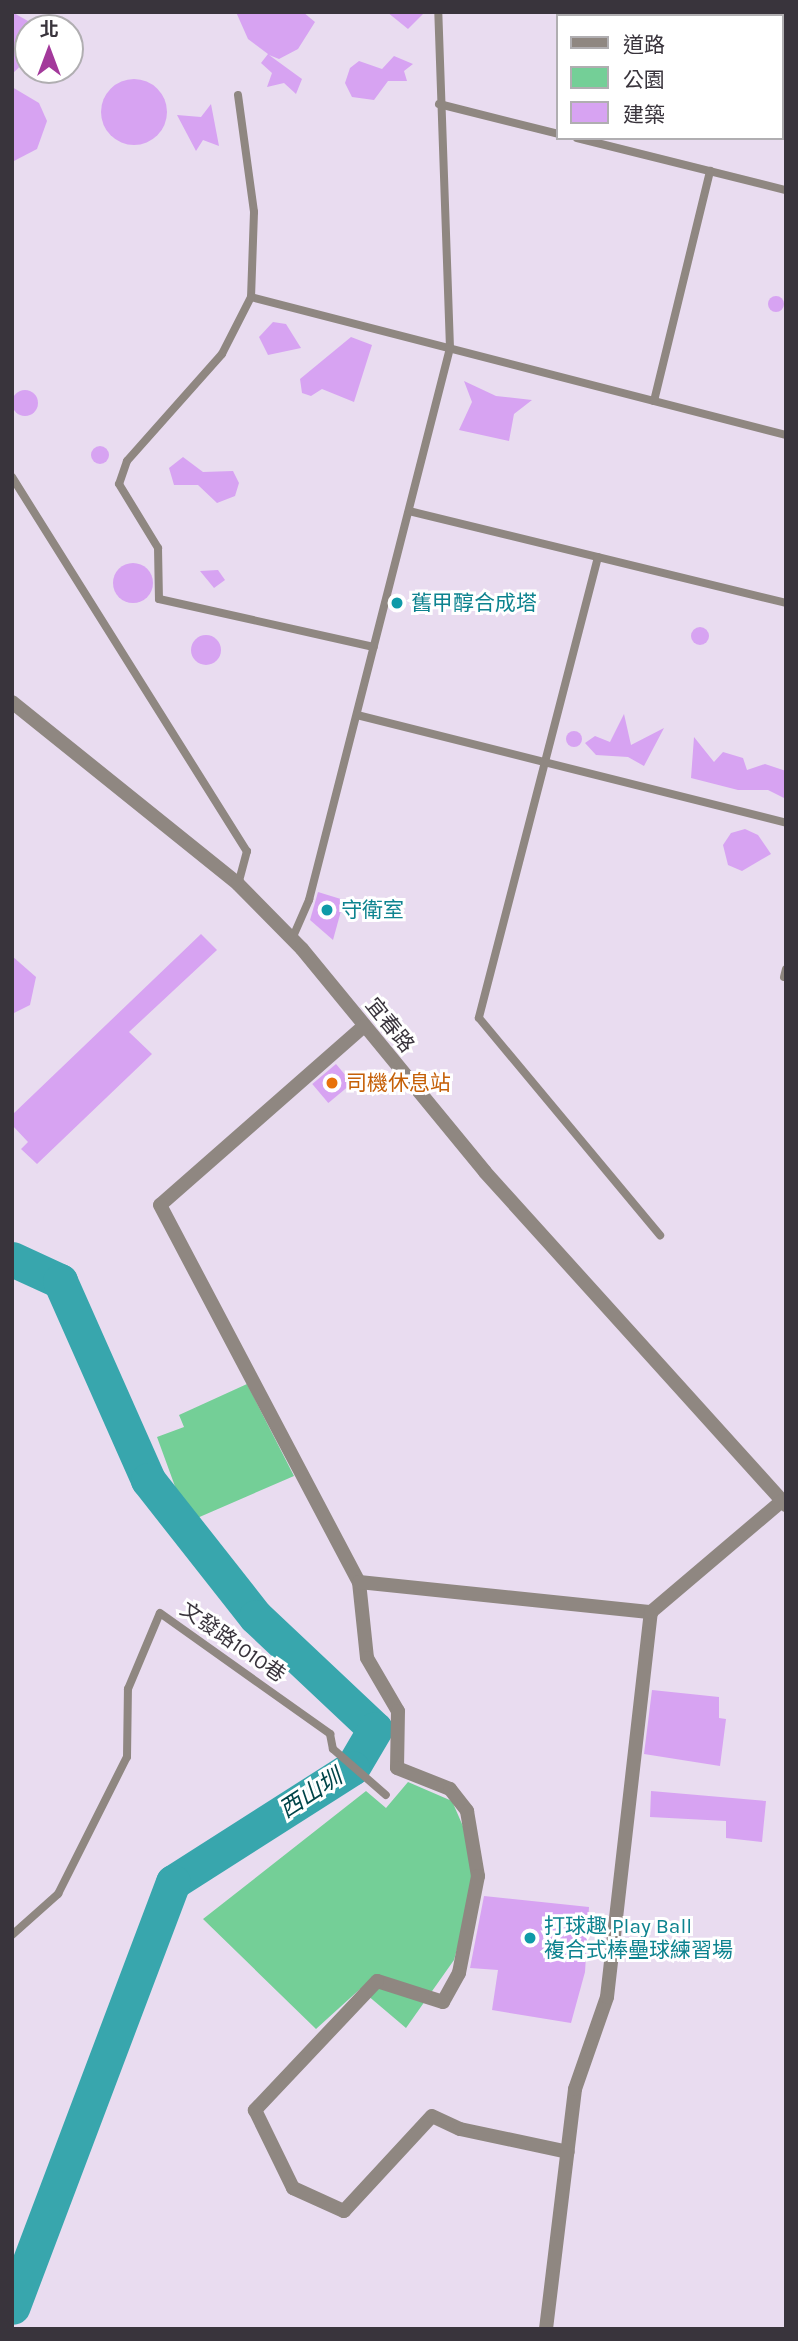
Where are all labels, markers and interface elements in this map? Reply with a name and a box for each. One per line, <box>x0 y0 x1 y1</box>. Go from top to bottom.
north arrow <box>14 14 84 84</box>
legend <box>556 14 784 140</box>
text: 北 <box>39 19 59 41</box>
text: 道路 <box>623 33 665 57</box>
text: 公園 <box>623 68 665 92</box>
text: 建築 <box>623 103 665 127</box>
place label: 舊甲醇合成塔 <box>411 590 537 616</box>
marker: 舊甲醇合成塔 <box>389 595 405 611</box>
place label: 守衛室 <box>341 897 404 923</box>
marker: 守衛室 <box>319 902 335 918</box>
street label: 宜春路 <box>360 993 420 1057</box>
place label: 司機休息站 <box>346 1070 451 1096</box>
marker: 司機休息站 <box>324 1075 340 1091</box>
street label: 文發路1010巷 <box>175 1596 291 1688</box>
water label: 西山圳 <box>275 1764 347 1824</box>
place label: 打球趣 Play Ball 複合式棒壘球練習場 <box>544 1913 733 1963</box>
marker: 打球趣 Play Ball 複合式棒壘球練習場 <box>522 1930 538 1946</box>

